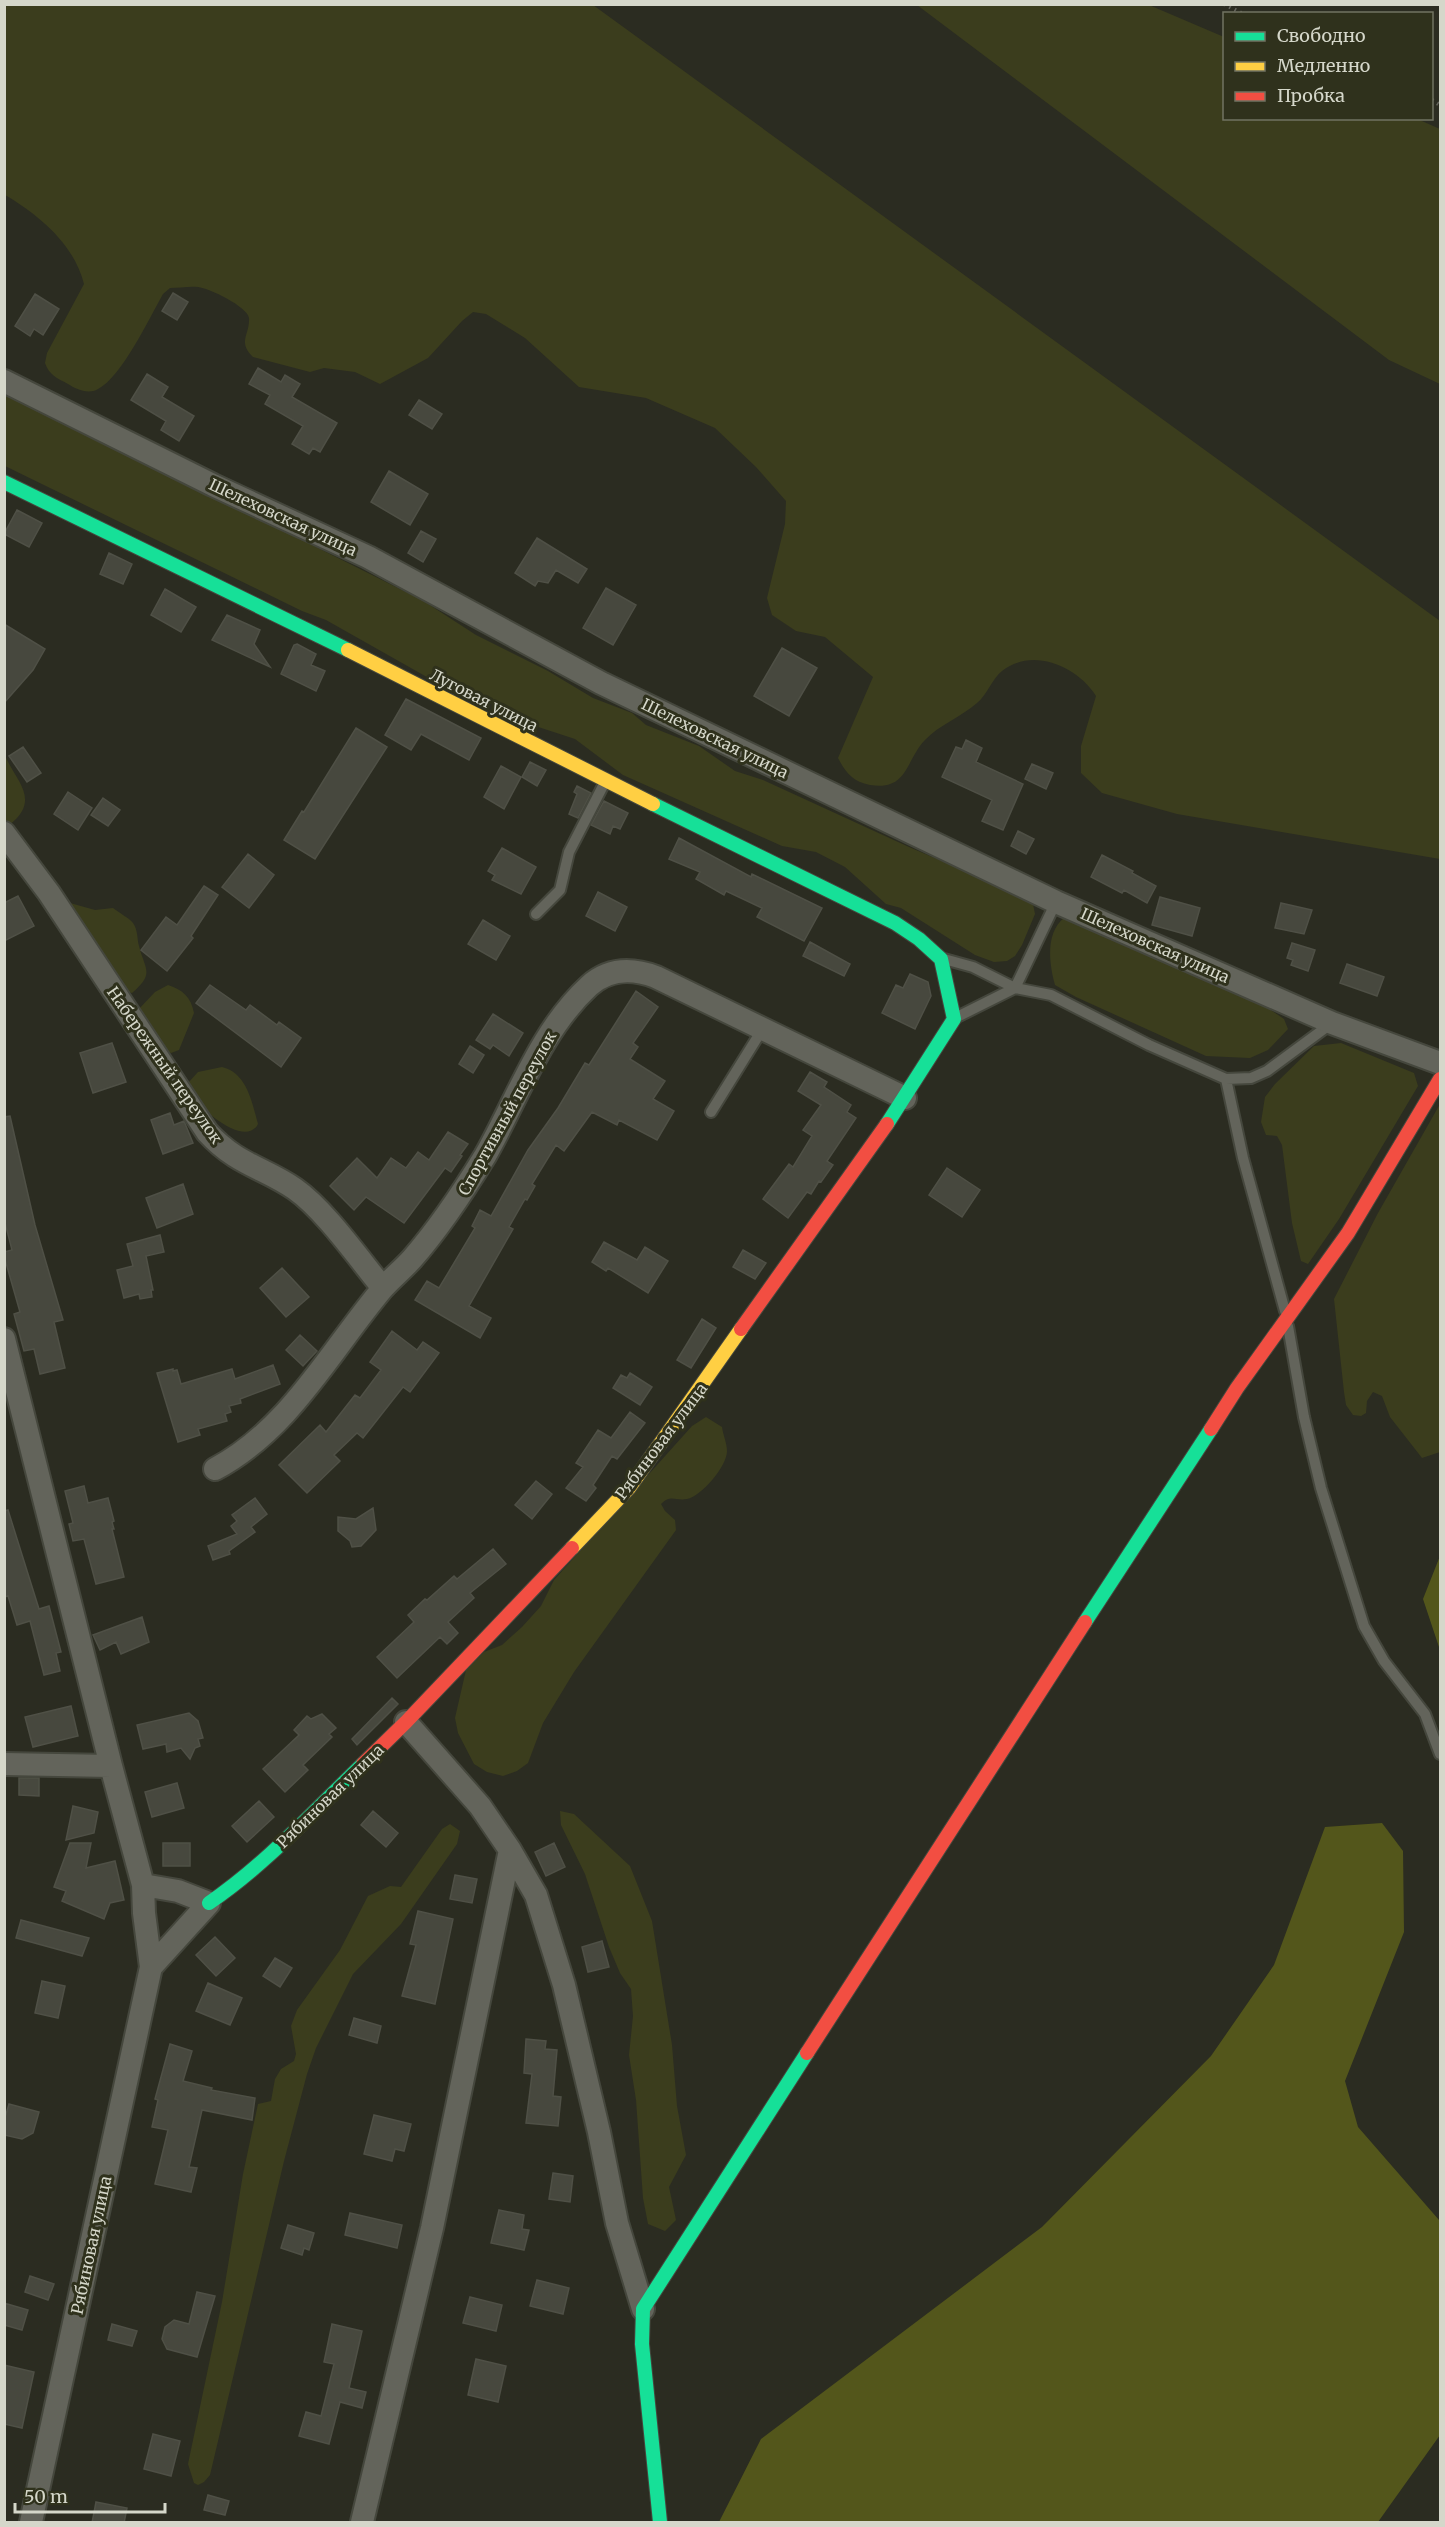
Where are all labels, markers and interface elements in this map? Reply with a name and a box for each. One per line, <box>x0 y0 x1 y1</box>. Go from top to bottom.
legend <box>1223 12 1433 120</box>
text: Свободно <box>1277 24 1365 47</box>
text: Медленно <box>1277 54 1370 77</box>
text: Пробка <box>1277 84 1345 107</box>
street label: Шелеховская улица <box>206 474 361 560</box>
street label: Луговая улица <box>427 664 542 736</box>
street label: Шелеховская улица <box>638 694 792 782</box>
street label: Шелеховская улица <box>1077 903 1233 987</box>
street label: Набережный переулок <box>103 983 227 1147</box>
street label: Спортивный переулок <box>453 1027 561 1199</box>
street label: Рябиновая улица <box>611 1378 712 1503</box>
street label: Рябиновая улица <box>272 1740 388 1852</box>
street label: Рябиновая улица <box>67 2174 116 2316</box>
scale bar <box>15 2476 165 2514</box>
text: 50 m <box>24 2485 68 2508</box>

